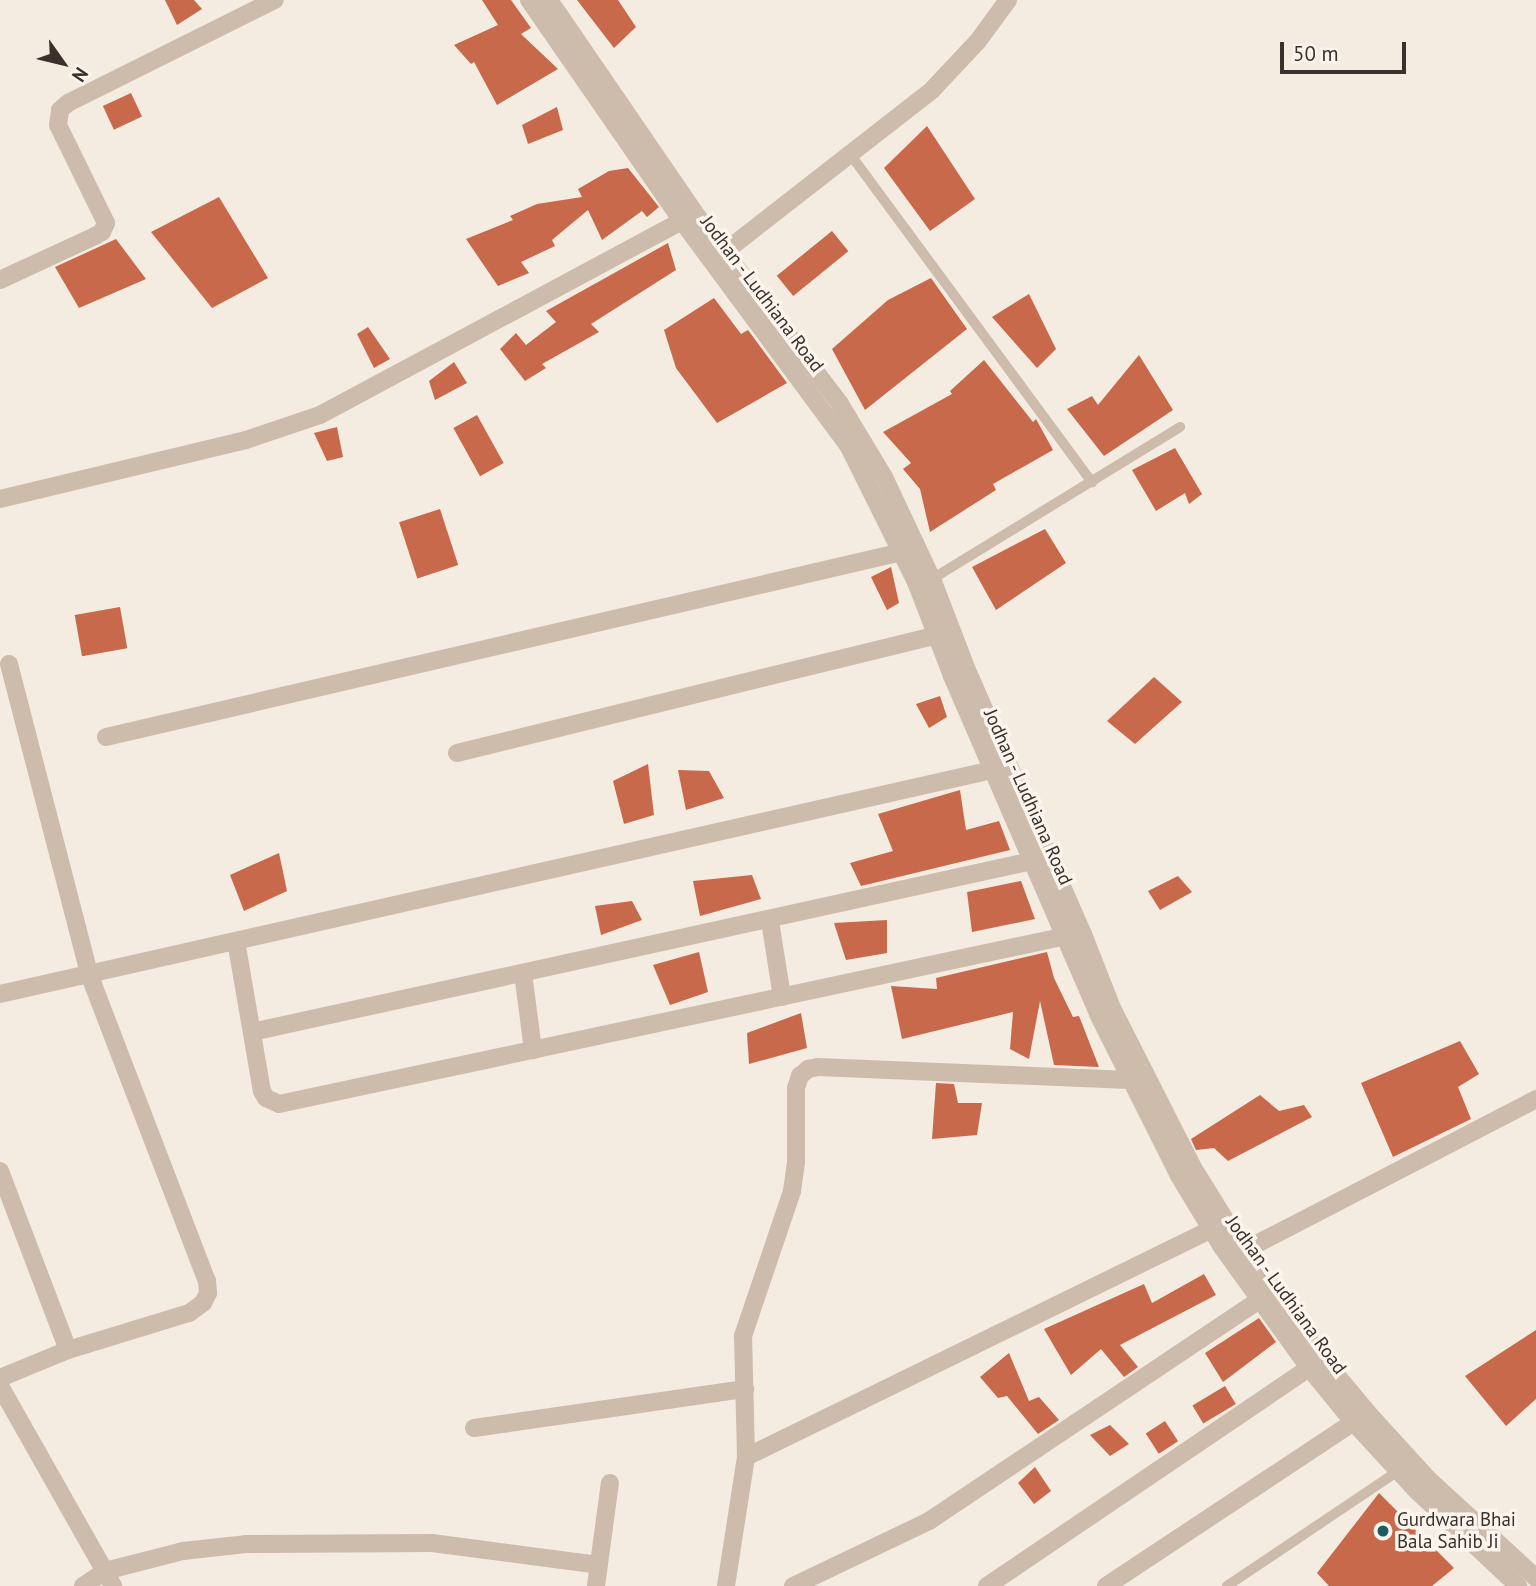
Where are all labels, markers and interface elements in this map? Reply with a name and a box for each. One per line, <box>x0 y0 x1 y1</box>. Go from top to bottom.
north arrow <box>28 28 98 98</box>
scale bar <box>1284 28 1410 72</box>
text: 50 m <box>1293 40 1339 67</box>
text: N <box>67 63 94 87</box>
street label: Jodhan - Ludhiana Road <box>695 210 829 378</box>
street label: Jodhan - Ludhiana Road <box>978 704 1078 890</box>
street label: Jodhan - Ludhiana Road <box>1220 1210 1352 1380</box>
place label: Gurdwara Bhai Bala Sahib Ji <box>1397 1509 1516 1553</box>
marker: Gurdwara Bhai Bala Sahib Ji <box>1375 1523 1391 1539</box>

